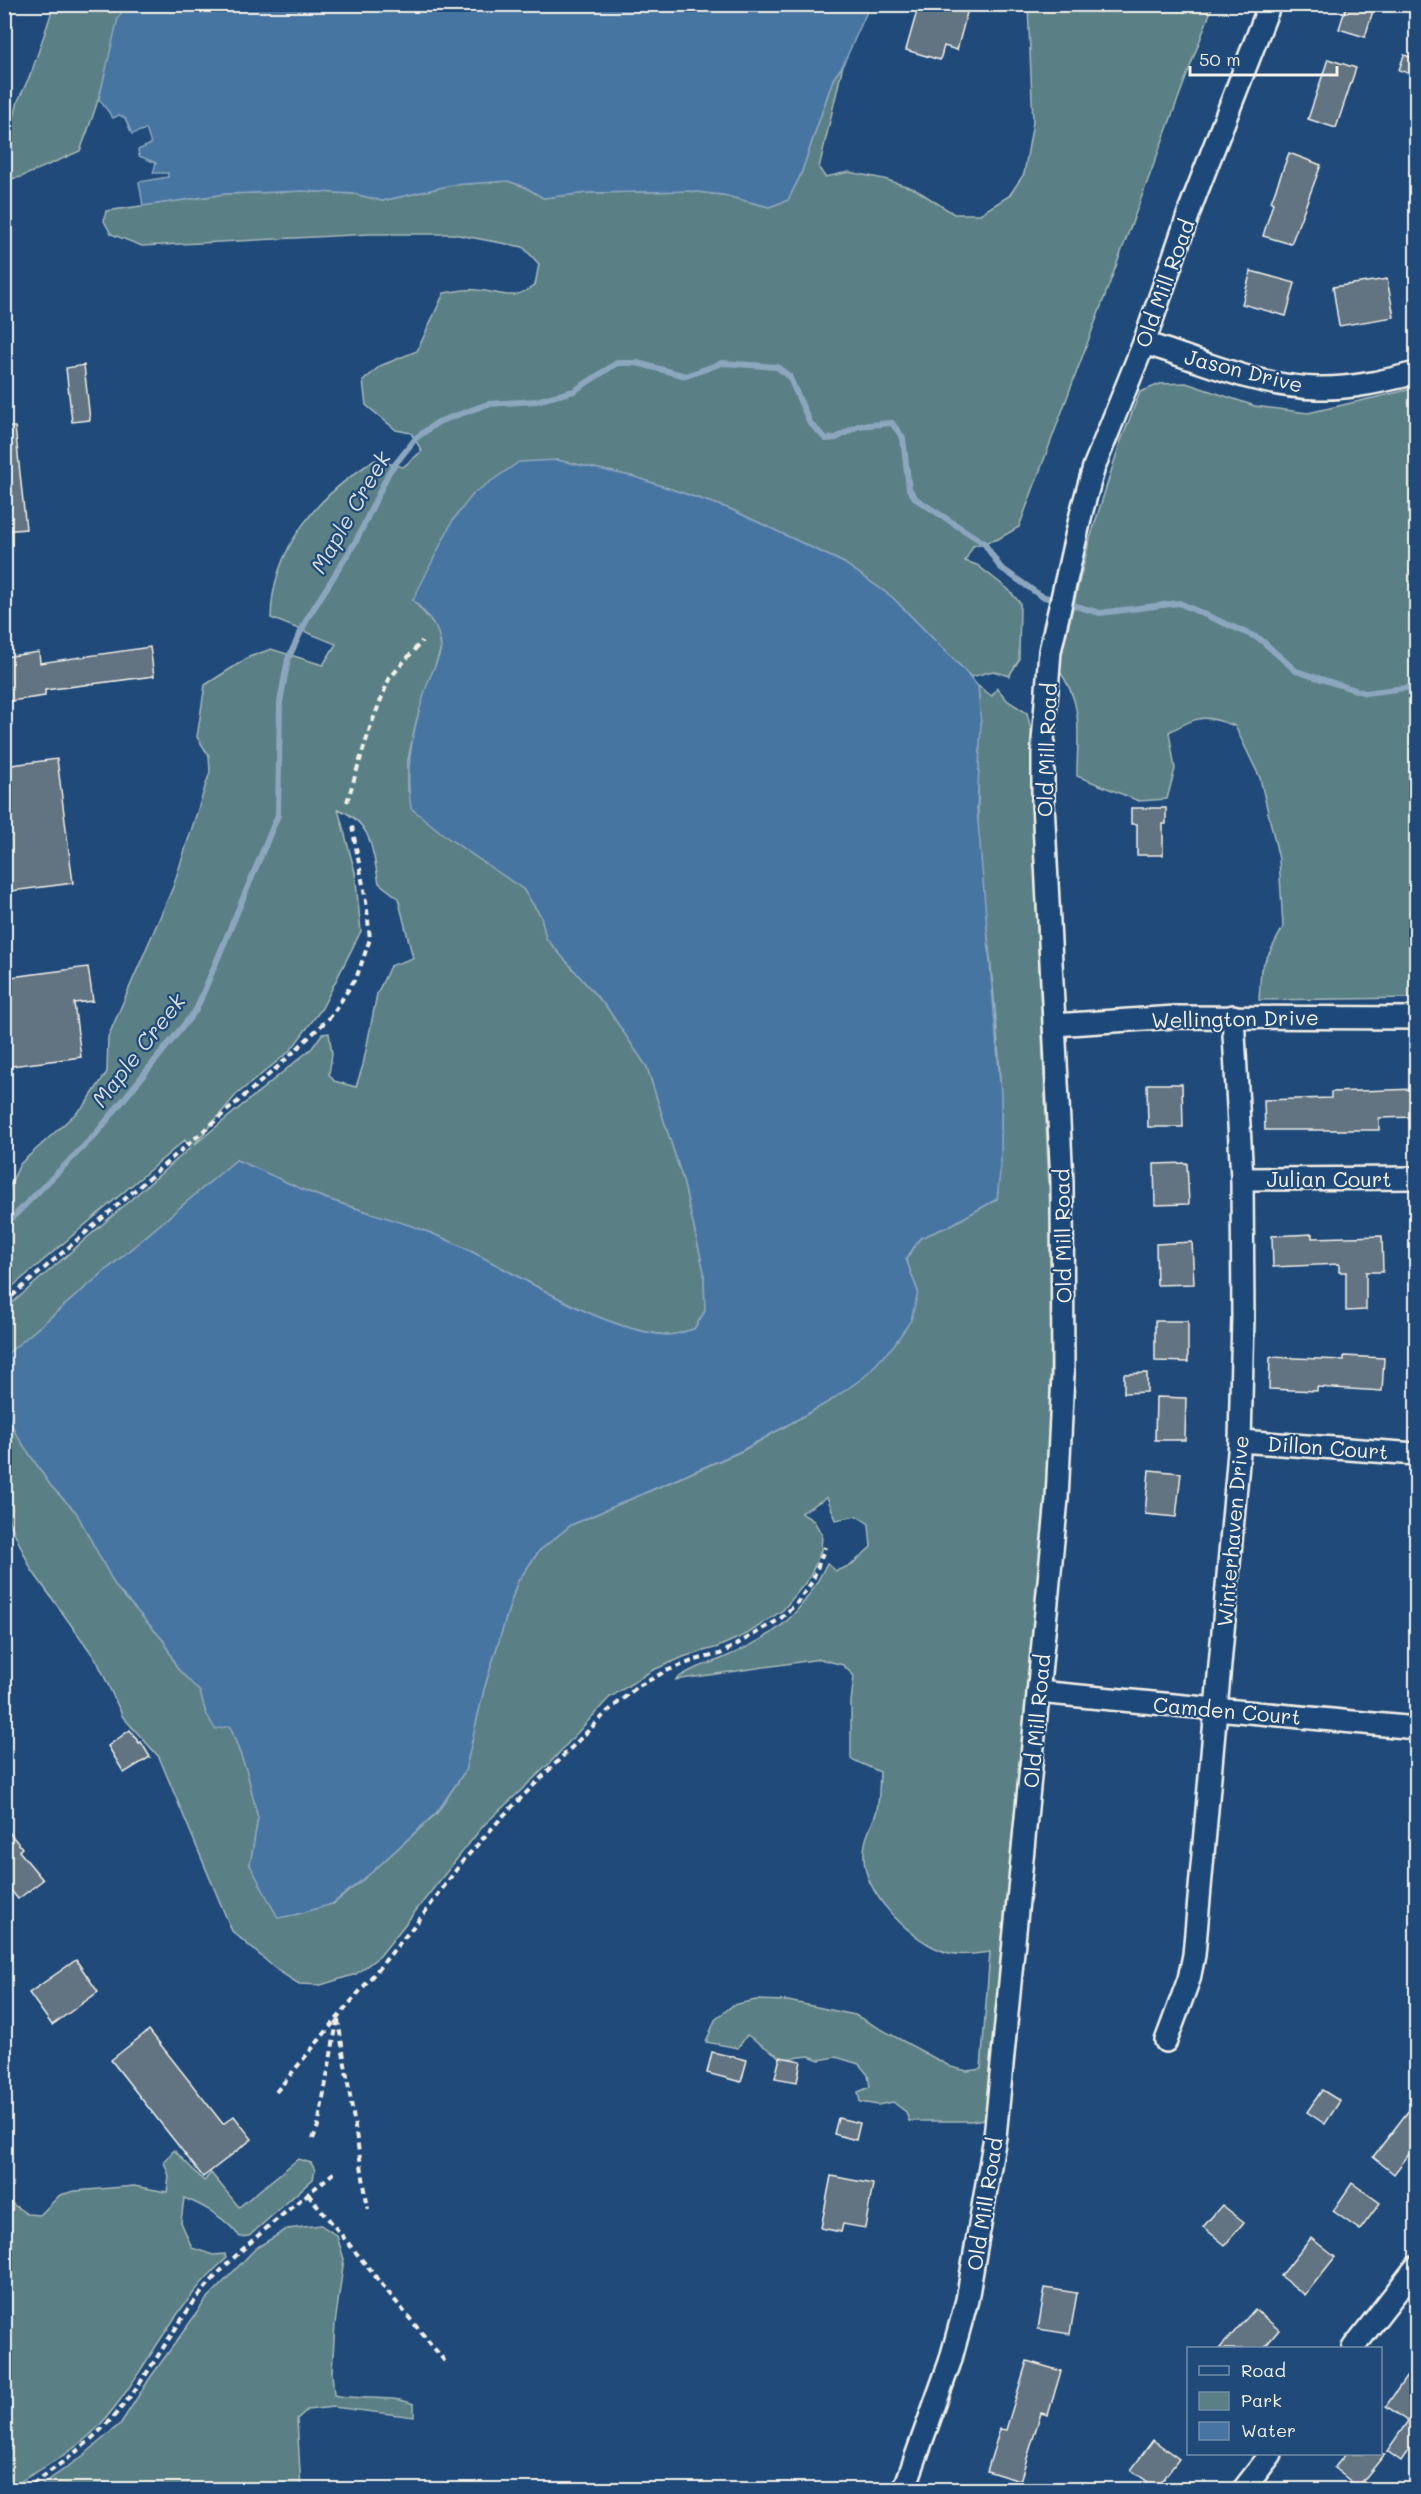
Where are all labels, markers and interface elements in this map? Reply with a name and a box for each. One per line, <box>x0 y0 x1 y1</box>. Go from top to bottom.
scale bar <box>1190 39 1337 77</box>
text: 50 m <box>1199 47 1241 71</box>
street label: Old Mill Road <box>1128 215 1200 351</box>
street label: Jason Drive <box>1182 342 1306 398</box>
water label: Maple Creek <box>303 444 397 578</box>
street label: Old Mill Road <box>1030 682 1062 818</box>
water label: Maple Creek <box>85 986 192 1113</box>
street label: Wellington Drive <box>1151 1003 1319 1033</box>
street label: Julian Court <box>1267 1165 1391 1192</box>
street label: Old Mill Road <box>1047 1168 1077 1304</box>
street label: Dillon Court <box>1267 1429 1389 1465</box>
street label: Winterhaven Drive <box>1210 1434 1254 1628</box>
street label: Old Mill Road <box>1017 1653 1055 1789</box>
street label: Camden Court <box>1152 1690 1302 1730</box>
street label: Old Mill Road <box>960 2135 1008 2273</box>
legend <box>1187 2347 1382 2455</box>
text: Road <box>1241 2358 1286 2382</box>
text: Park <box>1241 2388 1282 2412</box>
text: Water <box>1241 2418 1296 2442</box>

